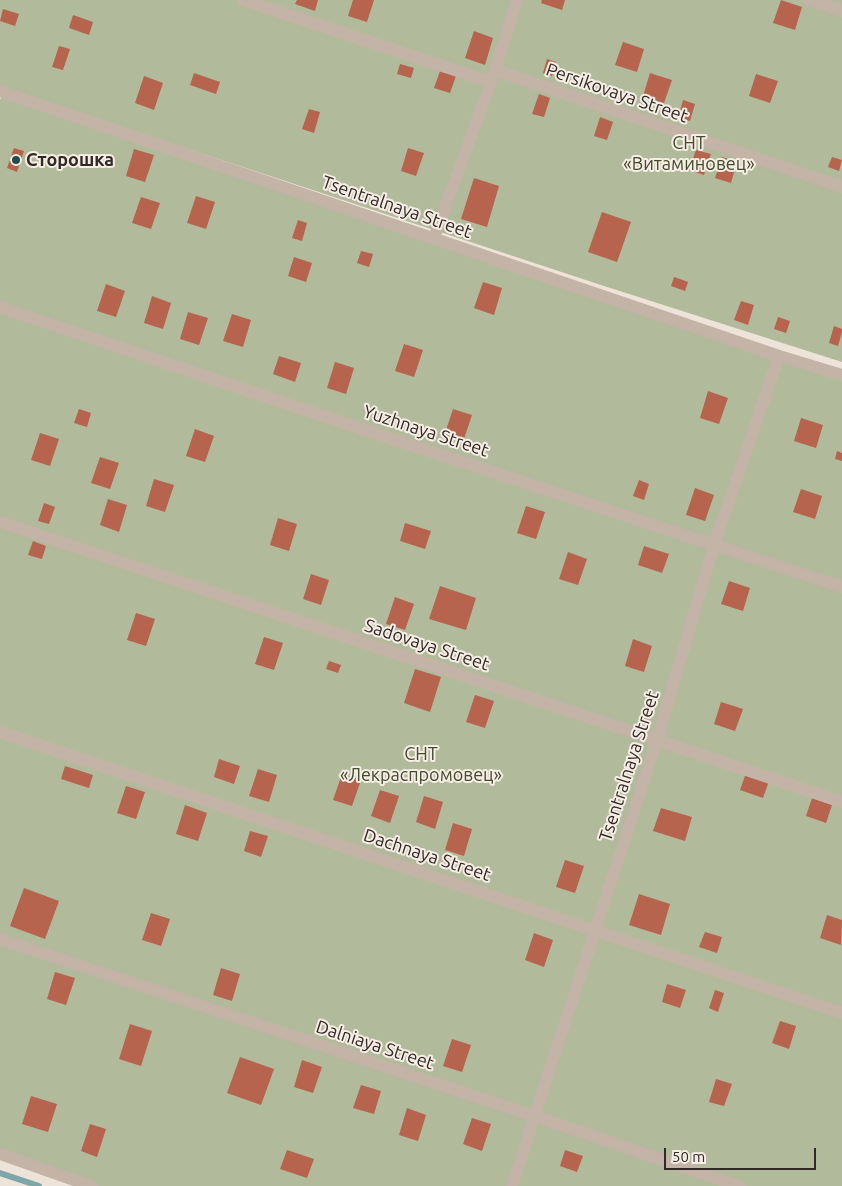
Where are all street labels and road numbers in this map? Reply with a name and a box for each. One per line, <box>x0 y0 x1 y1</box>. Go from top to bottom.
street label: Persikovaya Street <box>543 59 691 127</box>
street label: Tsentralnaya Street <box>319 171 475 243</box>
street label: Yuzhnaya Street <box>361 401 491 461</box>
street label: Sadovaya Street <box>362 615 492 675</box>
street label: Tsentralnaya Street <box>594 688 664 844</box>
street label: Dachnaya Street <box>361 824 493 886</box>
street label: Dalniaya Street <box>313 1016 437 1074</box>

